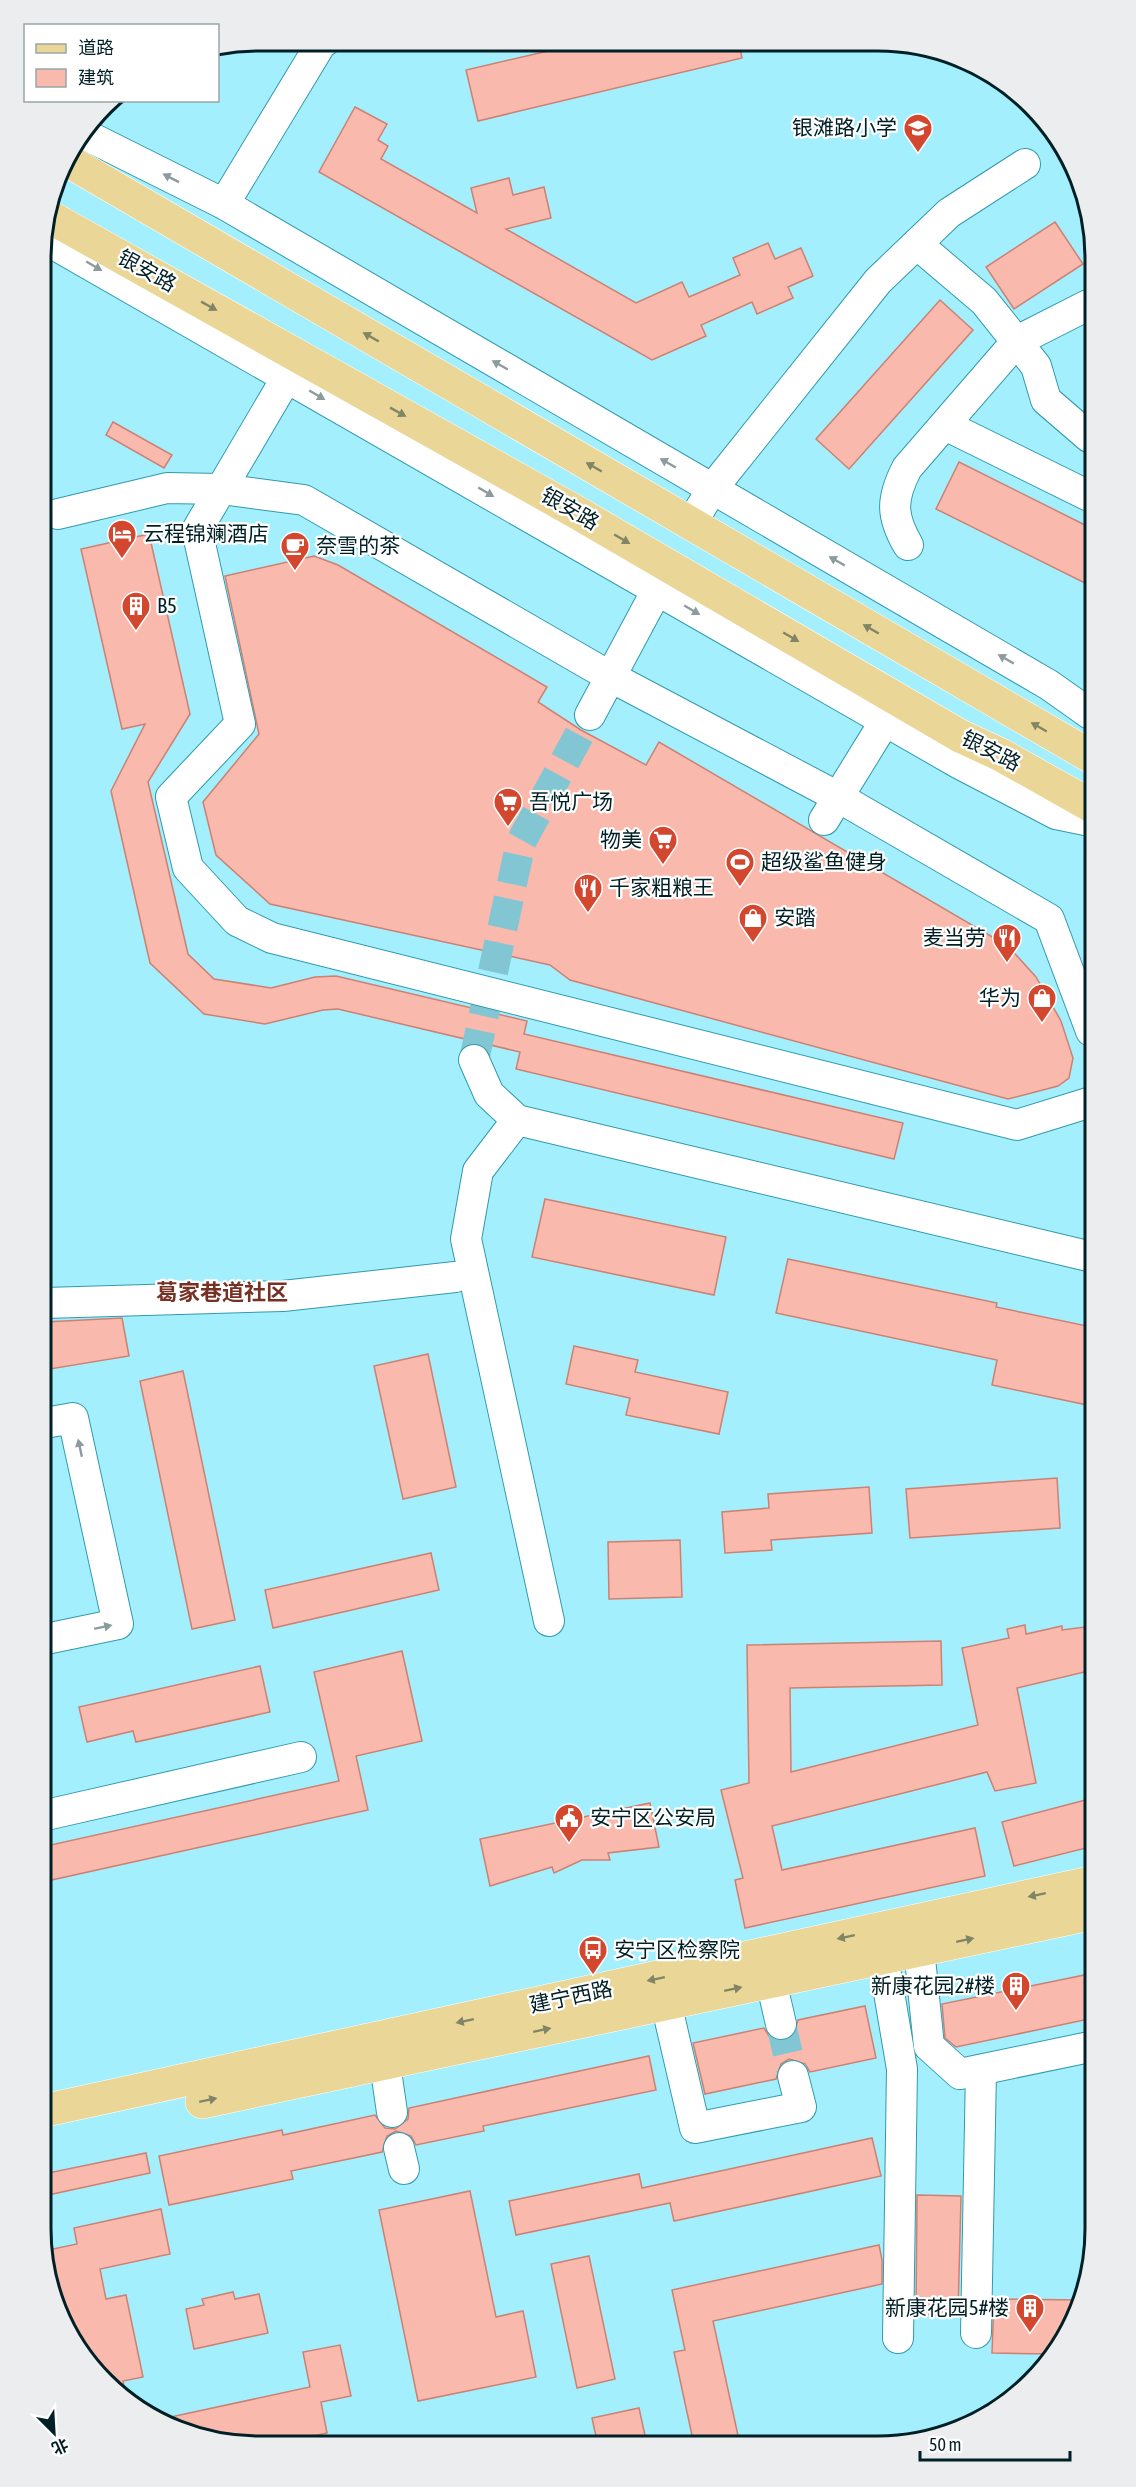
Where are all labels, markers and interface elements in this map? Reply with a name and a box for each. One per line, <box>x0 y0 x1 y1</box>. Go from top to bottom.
legend <box>24 24 219 102</box>
text: 道路 <box>78 37 114 58</box>
text: 建筑 <box>78 67 114 88</box>
school or university icon: 银滩路小学 <box>902 112 934 154</box>
place label: 银滩路小学 <box>792 115 897 139</box>
one-way arrow <box>163 173 180 182</box>
street label: 银安路 <box>114 244 181 296</box>
one-way arrow <box>86 261 103 271</box>
one-way arrow <box>201 301 218 311</box>
one-way arrow <box>362 332 379 342</box>
one-way arrow <box>491 360 508 370</box>
one-way arrow <box>309 389 325 400</box>
one-way arrow <box>390 407 407 417</box>
one-way arrow <box>660 458 677 468</box>
one-way arrow <box>585 462 602 472</box>
street label: 银安路 <box>537 482 604 534</box>
one-way arrow <box>478 486 495 496</box>
hotel icon: 云程锦斓酒店 <box>106 518 138 560</box>
place label: 云程锦斓酒店 <box>143 521 269 545</box>
cafe icon: 奈雪的茶 <box>279 530 311 572</box>
place label: 奈雪的茶 <box>316 533 400 557</box>
one-way arrow <box>614 533 630 544</box>
one-way arrow <box>829 556 845 567</box>
building icon: B5 <box>120 590 152 632</box>
place label: B5 <box>157 593 177 617</box>
one-way arrow <box>684 605 701 615</box>
one-way arrow <box>862 624 879 634</box>
one-way arrow <box>783 632 800 642</box>
one-way arrow <box>997 655 1014 665</box>
one-way arrow <box>1031 721 1047 732</box>
street label: 银安路 <box>958 725 1025 775</box>
supermarket icon: 吾悦广场 <box>492 786 524 828</box>
place label: 吾悦广场 <box>529 789 613 813</box>
supermarket icon: 物美 <box>647 824 679 866</box>
place label: 物美 <box>600 827 642 851</box>
sports icon: 超级鲨鱼健身 <box>724 846 756 888</box>
place label: 超级鲨鱼健身 <box>761 849 887 873</box>
restaurant icon: 千家粗粮王 <box>572 872 604 914</box>
place label: 千家粗粮王 <box>609 875 714 899</box>
shop icon: 安踏 <box>737 902 769 944</box>
place label: 安踏 <box>774 905 816 929</box>
restaurant icon: 麦当劳 <box>991 922 1023 964</box>
place label: 麦当劳 <box>923 925 986 949</box>
shop icon: 华为 <box>1026 982 1058 1024</box>
place label: 华为 <box>979 985 1021 1009</box>
district label: 葛家巷道社区 <box>156 1279 288 1305</box>
one-way arrow <box>74 1439 84 1457</box>
one-way arrow <box>94 1622 113 1631</box>
public building icon: 安宁区公安局 <box>553 1802 585 1844</box>
place label: 安宁区公安局 <box>590 1805 716 1829</box>
one-way arrow <box>1027 1891 1046 1900</box>
one-way arrow <box>837 1932 855 1942</box>
bus stop icon: 安宁区检察院 <box>577 1934 609 1976</box>
one-way arrow <box>955 1935 974 1944</box>
place label: 安宁区检察院 <box>614 1937 740 1961</box>
building icon: 新康花园2#楼 <box>1000 1970 1032 2012</box>
place label: 新康花园2#楼 <box>871 1973 995 1997</box>
one-way arrow <box>646 1974 665 1984</box>
street label: 建宁西路 <box>527 1976 614 2016</box>
one-way arrow <box>724 1984 743 1993</box>
one-way arrow <box>456 2016 475 2026</box>
one-way arrow <box>533 2025 552 2034</box>
one-way arrow <box>198 2095 217 2105</box>
building icon: 新康花园5#楼 <box>1014 2292 1046 2334</box>
place label: 新康花园5#楼 <box>885 2295 1009 2319</box>
north arrow <box>24 2403 84 2463</box>
scale bar <box>920 2424 1070 2462</box>
text: 50 m <box>929 2434 961 2455</box>
text: 北 <box>49 2435 71 2458</box>

